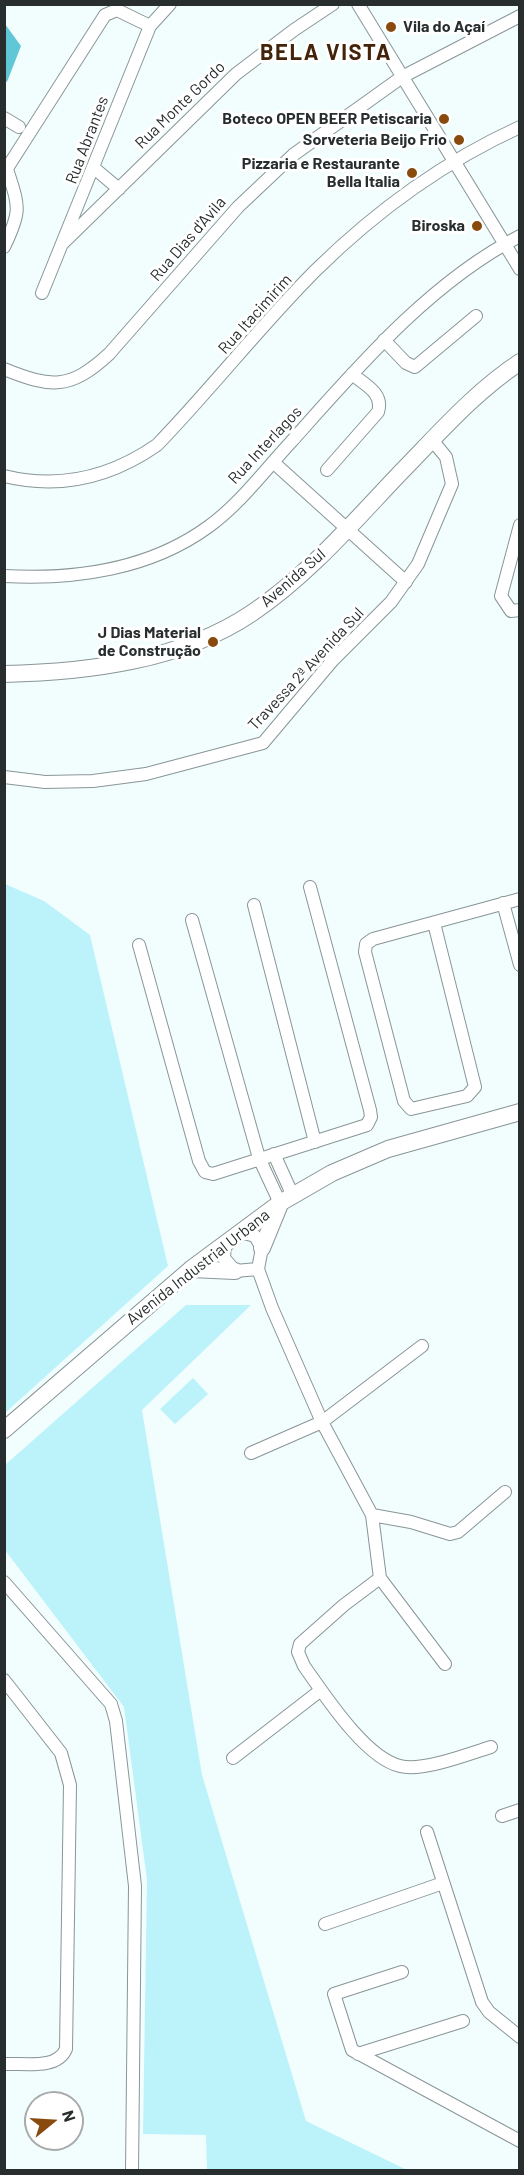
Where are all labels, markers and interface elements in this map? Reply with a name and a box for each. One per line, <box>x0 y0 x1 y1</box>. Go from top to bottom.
place label: Vila do Açaí <box>403 17 485 37</box>
marker: Vila do Açaí <box>384 20 398 34</box>
district label: BELA VISTA <box>260 40 392 66</box>
street label: Rua Monte Gordo <box>131 57 229 153</box>
street label: Rua Abrantes <box>61 93 113 187</box>
place label: Boteco OPEN BEER Petiscaria <box>222 109 432 129</box>
marker: Boteco OPEN BEER Petiscaria <box>437 112 451 126</box>
place label: Sorveteria Beijo Frio <box>303 130 447 150</box>
marker: Sorveteria Beijo Frio <box>452 133 466 147</box>
place label: Pizzaria e Restaurante Bella Italia <box>242 154 400 192</box>
marker: Pizzaria e Restaurante Bella Italia <box>405 166 419 180</box>
street label: Rua Dias d'Avila <box>146 193 230 285</box>
place label: Biroska <box>412 216 465 236</box>
marker: Biroska <box>470 219 484 233</box>
street label: Rua Itacimirim <box>214 270 296 358</box>
street label: Rua Interlagos <box>224 402 306 488</box>
street label: Avenida Sul <box>257 545 329 611</box>
street label: Travessa 2ª Avenida Sul <box>244 604 368 734</box>
place label: J Dias Material de Construção <box>98 623 201 661</box>
marker: J Dias Material de Construção <box>206 635 220 649</box>
street label: Avenida Industrial Urbana <box>123 1205 273 1329</box>
north arrow <box>24 2091 84 2151</box>
text: N <box>59 2108 80 2124</box>

